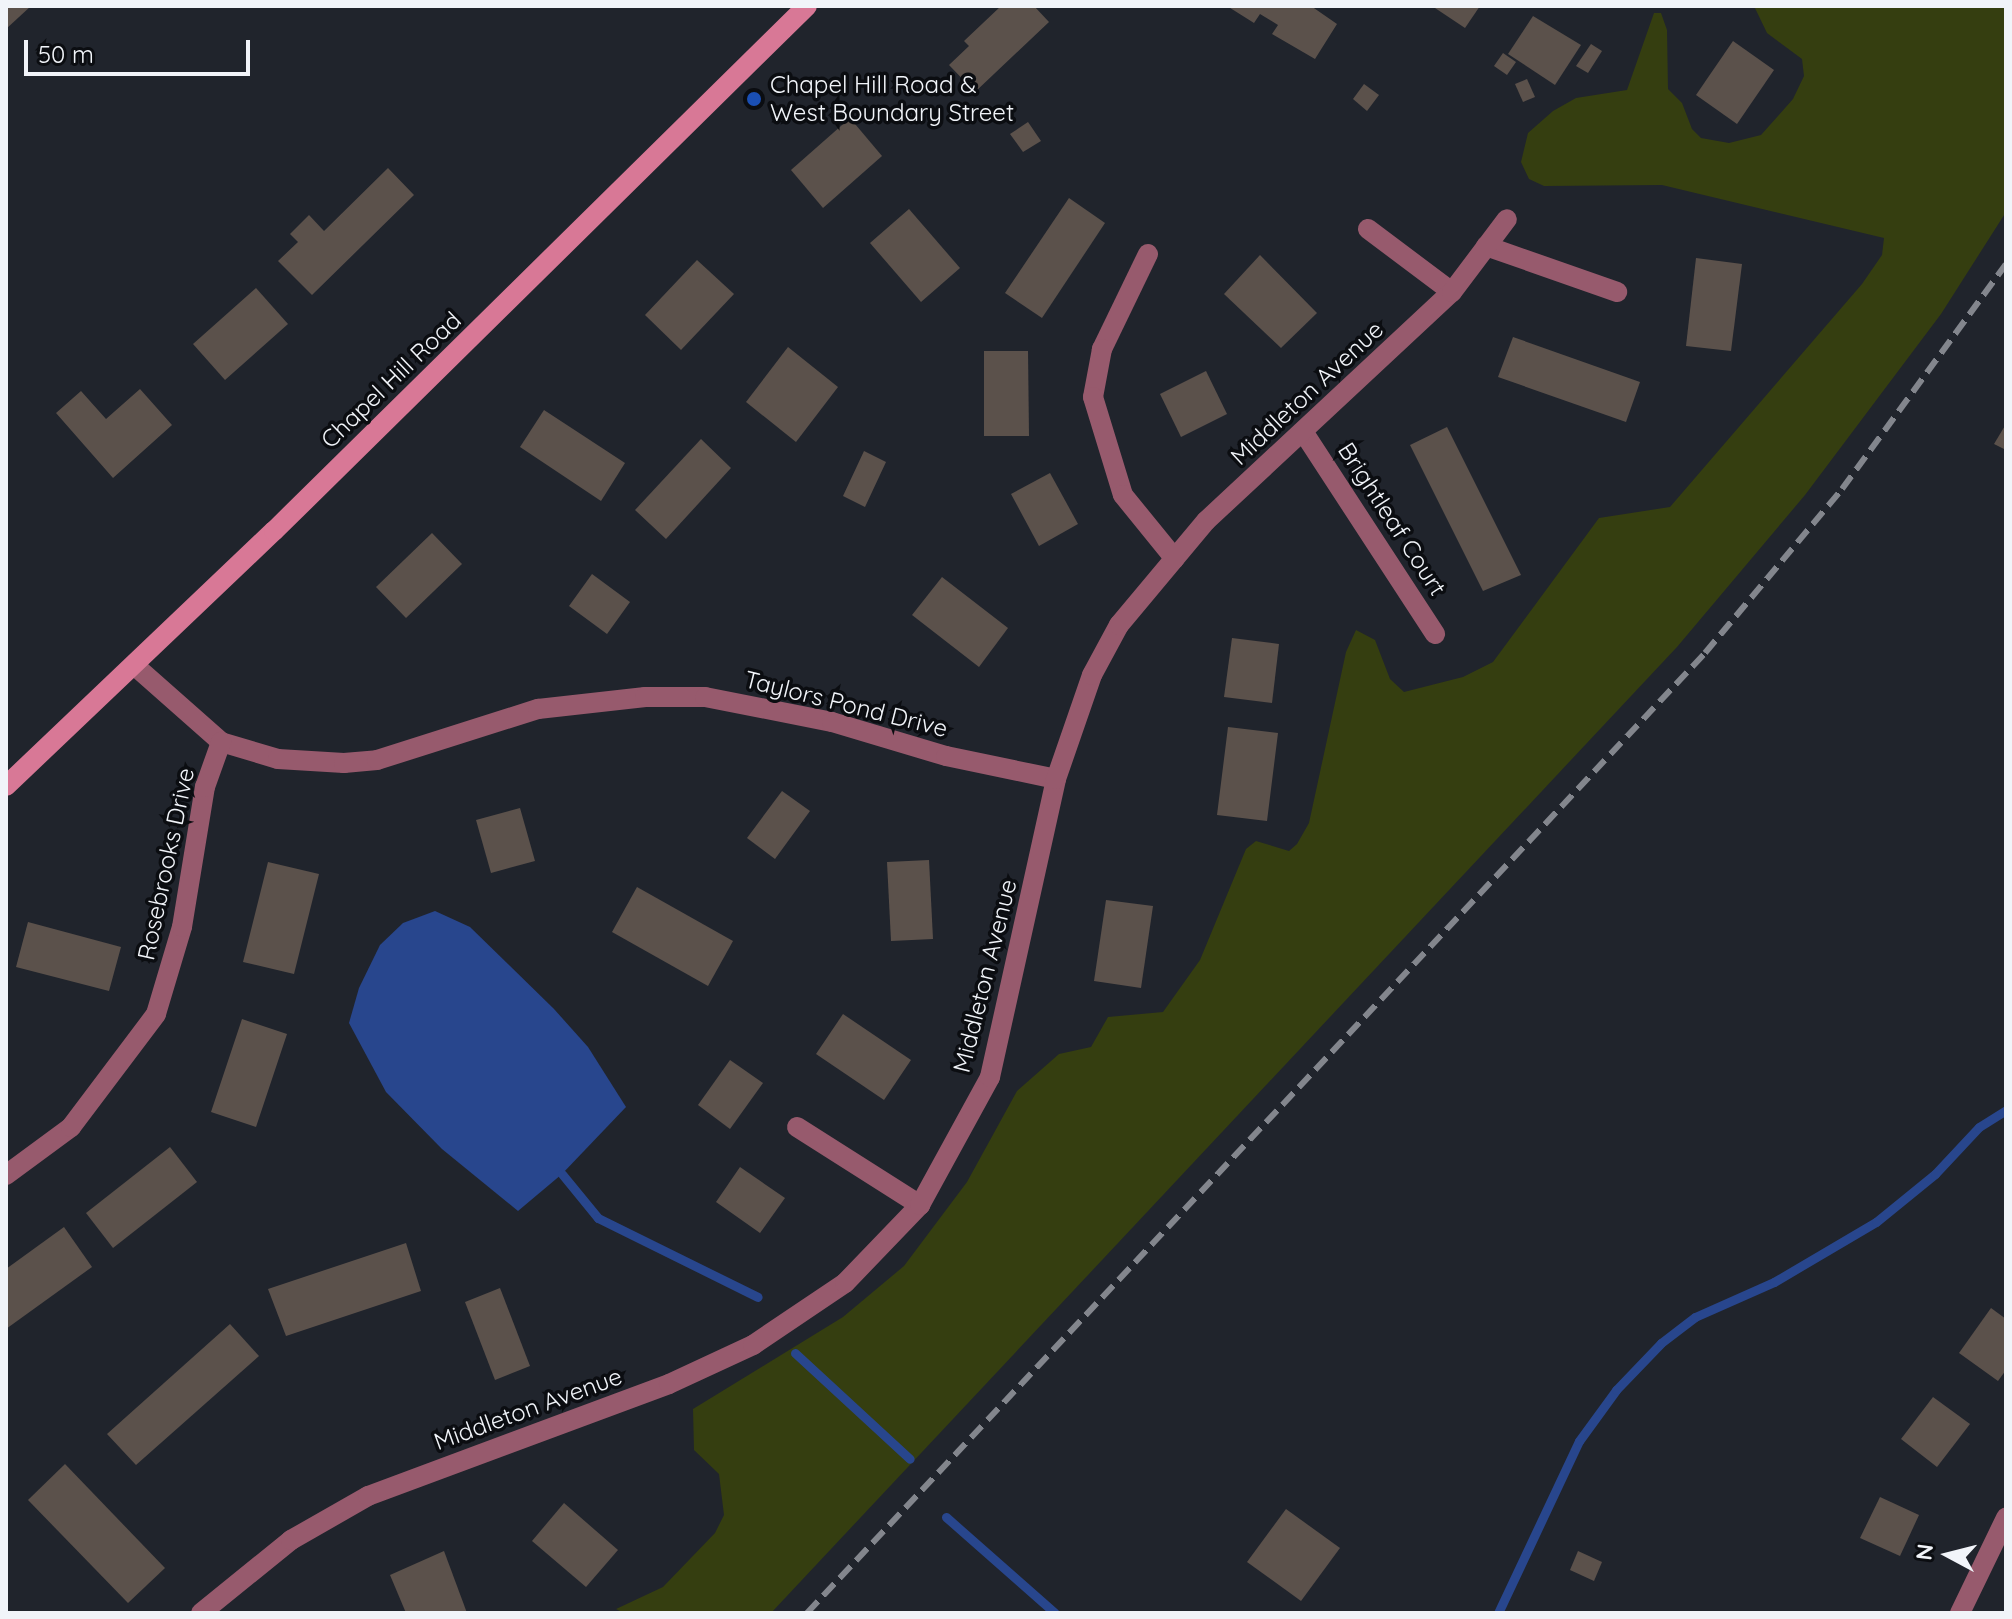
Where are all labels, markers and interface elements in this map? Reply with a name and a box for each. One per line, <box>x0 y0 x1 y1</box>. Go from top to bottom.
scale bar <box>28 24 254 74</box>
text: 50 m <box>38 39 94 69</box>
place label: Chapel Hill Road & West Boundary Street <box>770 71 1014 127</box>
marker: Chapel Hill Road & West Boundary Street <box>745 90 763 108</box>
street label: Chapel Hill Road <box>315 306 467 454</box>
street label: Middleton Avenue <box>1225 315 1389 471</box>
street label: Brightleaf Court <box>1332 437 1452 601</box>
street label: Taylors Pond Drive <box>741 665 951 743</box>
street label: Rosebrooks Drive <box>132 765 200 963</box>
street label: Middleton Avenue <box>947 876 1023 1076</box>
street label: Middleton Avenue <box>430 1362 626 1456</box>
north arrow <box>1908 1515 1988 1595</box>
text: N <box>1909 1542 1939 1562</box>

